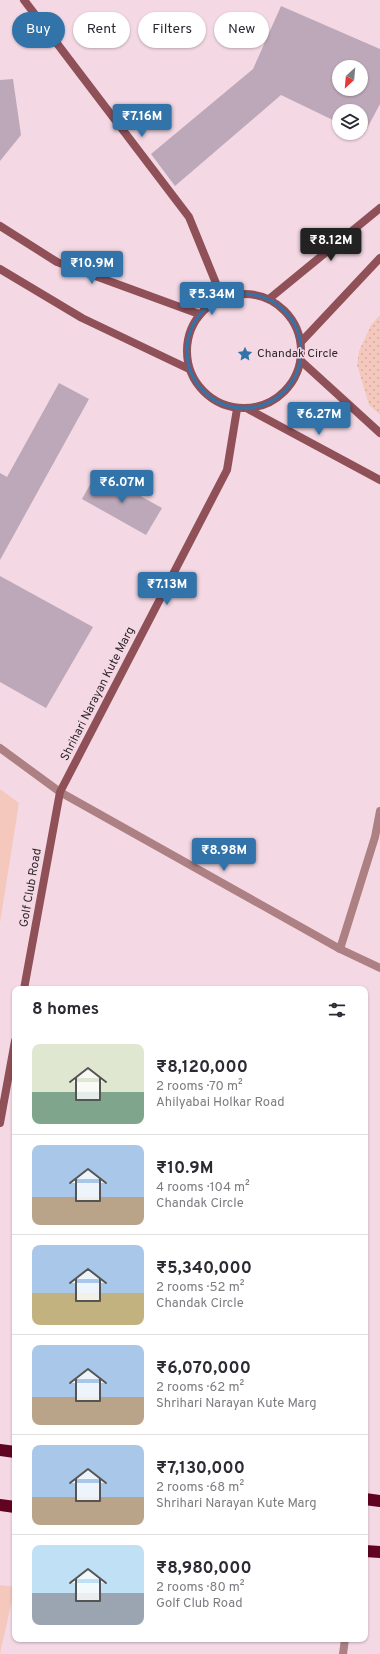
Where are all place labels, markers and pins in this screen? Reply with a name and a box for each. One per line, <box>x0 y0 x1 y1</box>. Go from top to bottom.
pin: ₹7.16M <box>109 104 175 138</box>
pin: ₹8.12M <box>298 228 364 262</box>
pin: ₹10.9M <box>59 251 125 285</box>
pin: ₹5.34M <box>179 282 245 316</box>
place icon: Chandak Circle <box>236 345 254 363</box>
place label: Chandak Circle <box>257 346 338 362</box>
pin: ₹6.27M <box>286 402 352 436</box>
pin: ₹6.07M <box>89 470 155 504</box>
pin: ₹7.13M <box>134 572 200 606</box>
pin: ₹8.98M <box>191 838 257 872</box>

